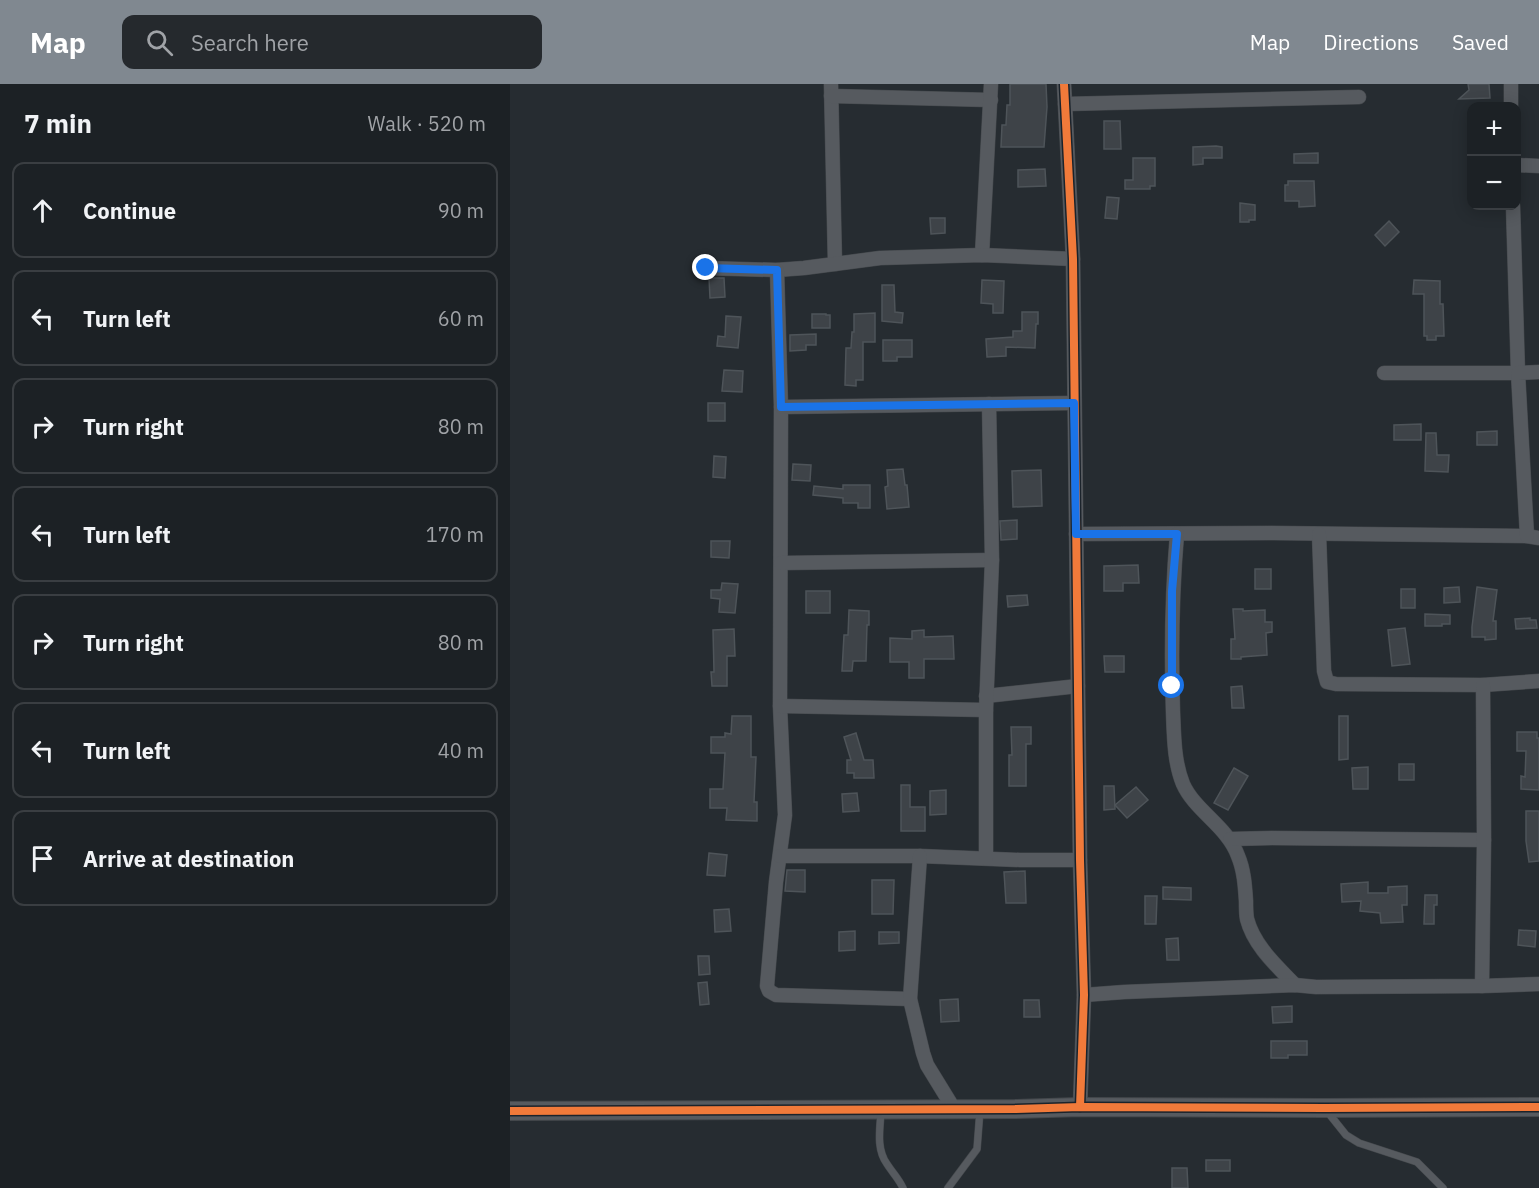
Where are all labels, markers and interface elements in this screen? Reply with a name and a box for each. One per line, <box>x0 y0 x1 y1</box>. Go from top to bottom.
search box <box>122 15 542 69</box>
text: Map <box>30 24 86 61</box>
icon: search <box>143 26 176 59</box>
text: Search here <box>191 28 309 57</box>
text: Map <box>1250 28 1290 56</box>
text: Directions <box>1323 28 1419 56</box>
text: Saved <box>1452 28 1509 56</box>
map controls <box>1467 102 1521 210</box>
button: + <box>1467 102 1521 156</box>
text: 7 min <box>24 106 92 140</box>
text: Walk · 520 m <box>368 110 486 137</box>
button: − <box>1467 156 1521 210</box>
icon: ahead <box>26 194 59 227</box>
text: Continue <box>83 196 176 225</box>
text: 90 m <box>438 197 484 224</box>
route end <box>692 254 718 280</box>
icon: left <box>26 302 59 335</box>
text: Turn left <box>83 304 171 333</box>
text: 60 m <box>438 305 484 332</box>
icon: right <box>26 410 59 443</box>
text: Turn right <box>83 412 184 441</box>
text: 80 m <box>438 413 484 440</box>
icon: left <box>26 518 59 551</box>
text: Turn left <box>83 520 171 549</box>
text: 170 m <box>426 521 484 548</box>
icon: right <box>26 626 59 659</box>
text: Turn right <box>83 628 184 657</box>
text: 80 m <box>438 629 484 656</box>
route start <box>1158 672 1184 698</box>
icon: left <box>26 734 59 767</box>
text: Turn left <box>83 736 171 765</box>
text: 40 m <box>438 737 484 764</box>
icon: arrive <box>26 842 59 875</box>
text: Arrive at destination <box>83 844 294 873</box>

